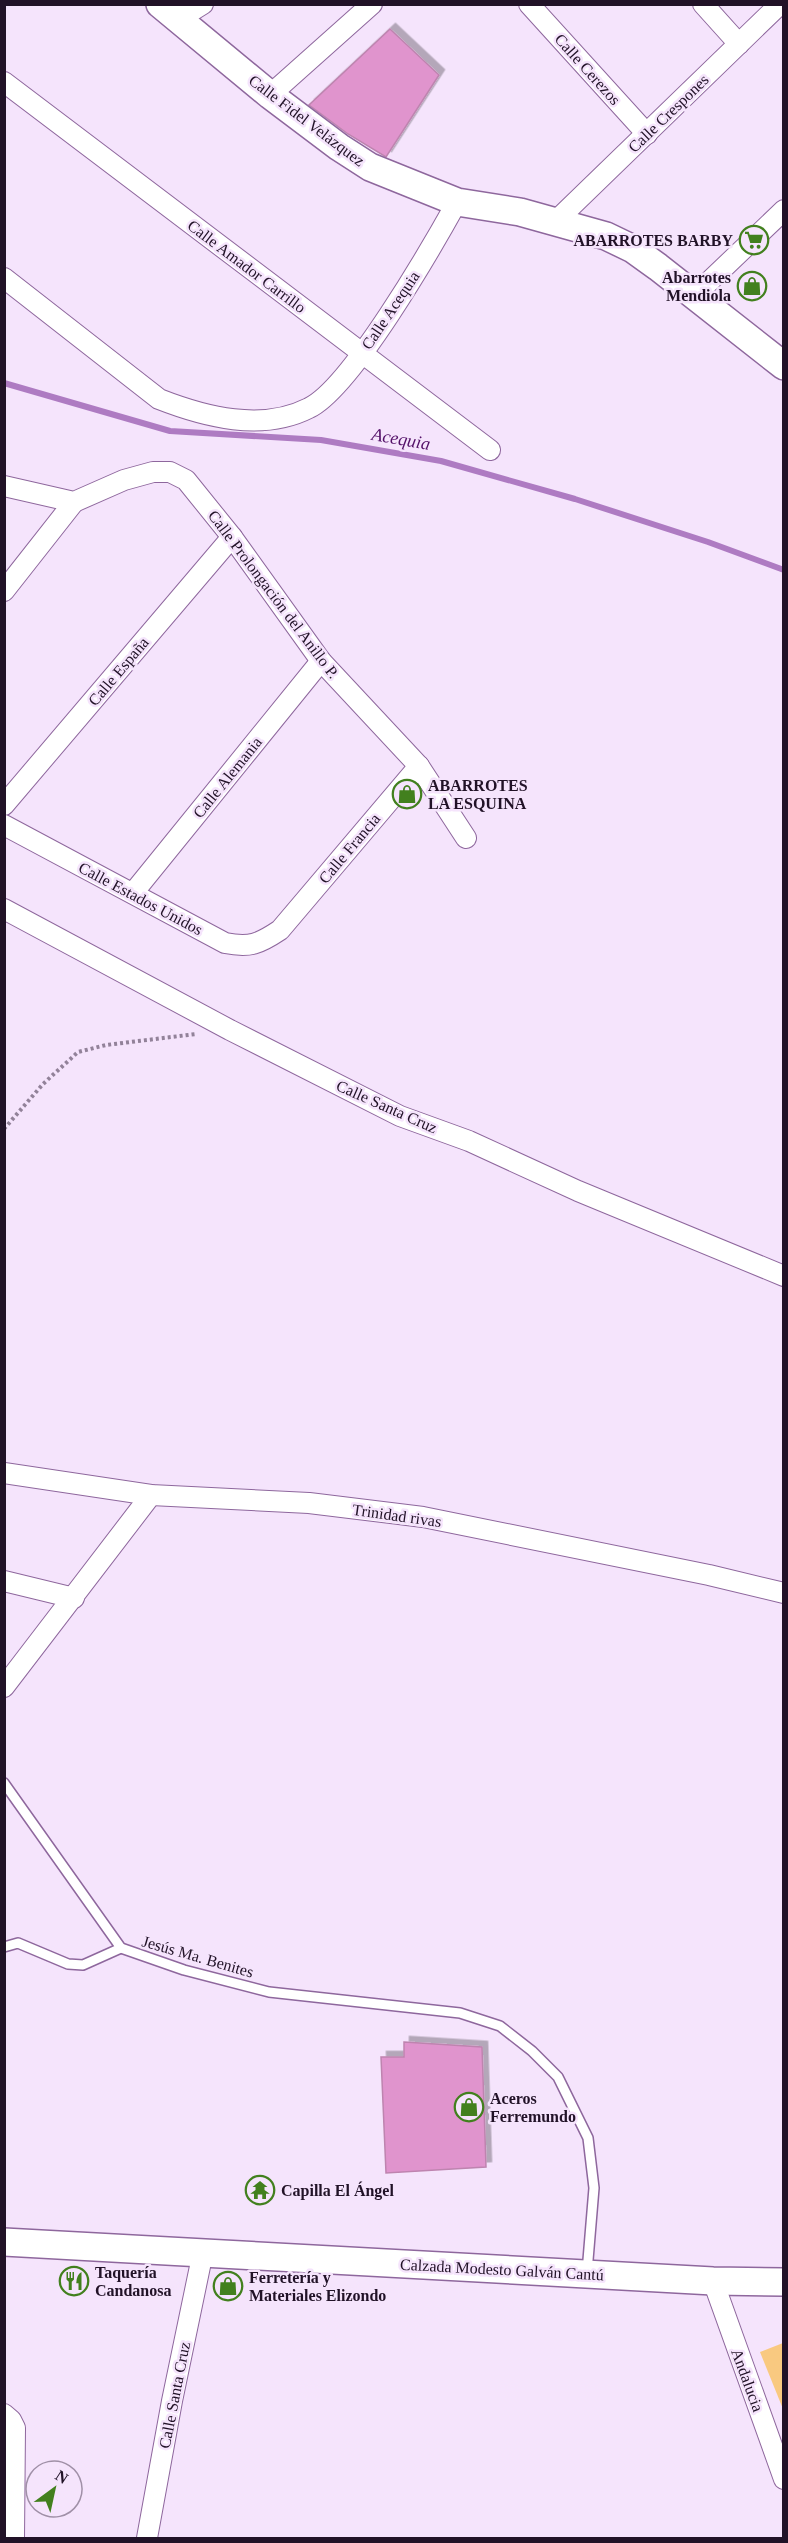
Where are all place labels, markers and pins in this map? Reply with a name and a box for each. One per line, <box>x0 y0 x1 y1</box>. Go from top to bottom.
supermarket icon: ABARROTES BARBY <box>738 224 770 256</box>
place label: ABARROTES BARBY <box>573 232 733 249</box>
place label: Abarrotes Mendiola <box>662 269 731 304</box>
shop icon: Abarrotes Mendiola <box>736 270 768 302</box>
place label: ABARROTES LA ESQUINA <box>428 777 528 812</box>
shop icon: ABARROTES LA ESQUINA <box>391 778 423 810</box>
place label: Aceros Ferremundo <box>490 2090 576 2125</box>
shop icon: Aceros Ferremundo <box>453 2091 485 2123</box>
temple icon: Capilla El Ángel <box>244 2174 276 2206</box>
place label: Capilla El Ángel <box>281 2181 394 2200</box>
place label: Taquería Candanosa <box>95 2264 171 2299</box>
restaurant icon: Taquería Candanosa <box>58 2265 90 2297</box>
place label: Ferretería y Materiales Elizondo <box>249 2269 386 2304</box>
shop icon: Ferretería y Materiales Elizondo <box>212 2270 244 2302</box>

